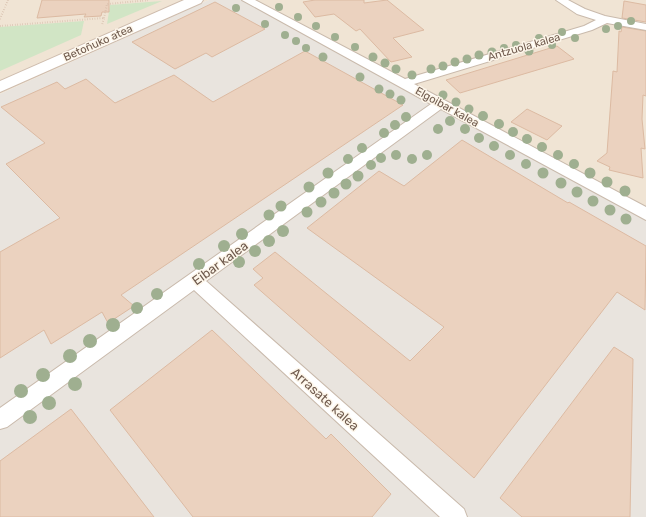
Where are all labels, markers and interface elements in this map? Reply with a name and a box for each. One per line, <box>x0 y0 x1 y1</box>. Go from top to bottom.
street label: Betoñuko atea <box>61 22 135 64</box>
street label: Antzuola kalea <box>486 30 562 64</box>
street label: Elgoibar kalea <box>413 84 481 130</box>
street label: Eibar kalea <box>189 238 251 288</box>
street label: Arrasate kalea <box>288 365 362 433</box>

